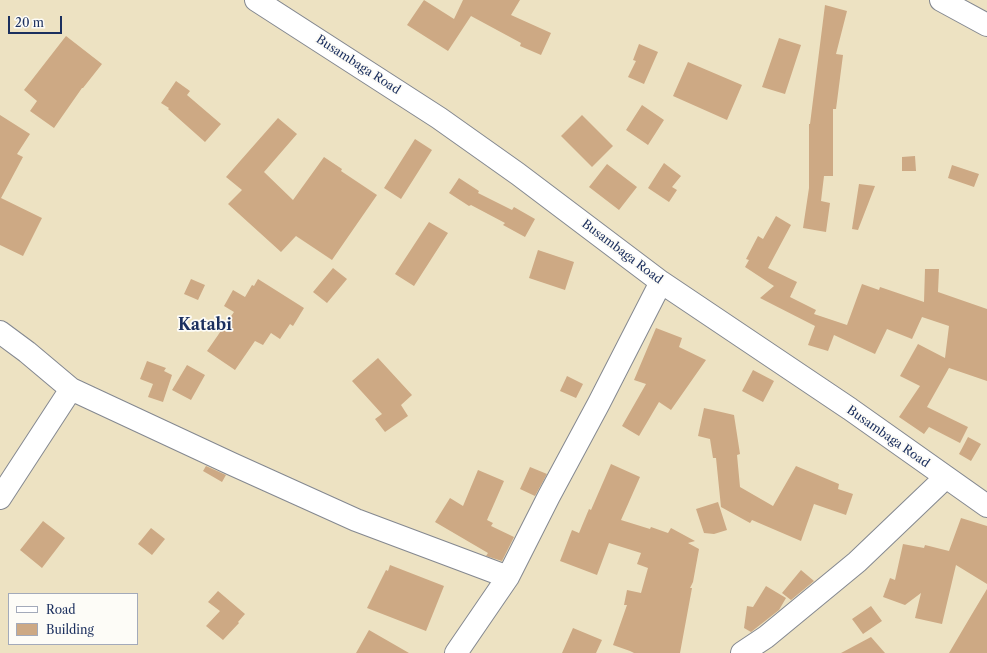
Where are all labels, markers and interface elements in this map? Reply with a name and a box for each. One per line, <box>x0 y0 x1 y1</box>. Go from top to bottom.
scale bar <box>10 8 64 34</box>
text: 20 m <box>15 15 44 30</box>
street label: Busambaga Road <box>313 32 403 98</box>
street label: Busambaga Road <box>579 217 665 287</box>
district label: Katabi <box>178 315 232 335</box>
street label: Busambaga Road <box>844 403 932 471</box>
legend <box>8 593 138 645</box>
text: Road <box>46 602 76 617</box>
text: Building <box>46 622 94 637</box>

